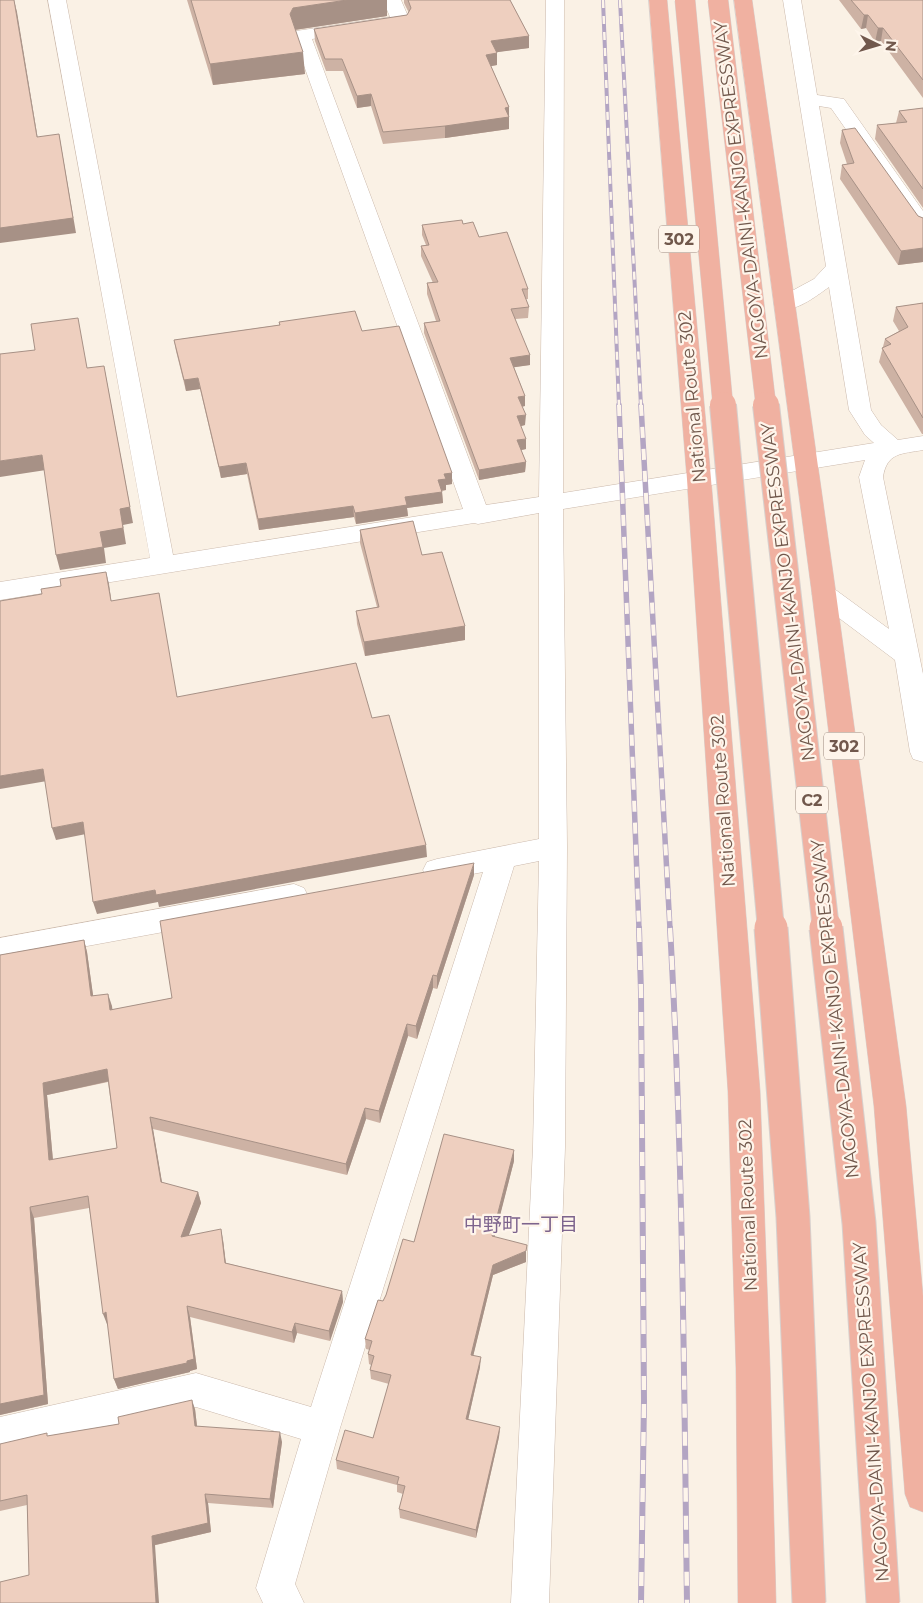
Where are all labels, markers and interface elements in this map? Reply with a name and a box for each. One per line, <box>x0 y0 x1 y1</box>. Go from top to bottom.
street label: NAGOYA-DAINI-KANJO EXPRESSWAY <box>709 19 773 360</box>
north arrow <box>853 20 903 70</box>
text: N <box>881 40 900 53</box>
road number: 302 <box>659 225 699 252</box>
street label: National Route 302 <box>674 310 710 484</box>
street label: NAGOYA-DAINI-KANJO EXPRESSWAY <box>756 421 820 762</box>
street label: National Route 302 <box>706 714 740 888</box>
road number: 302 <box>824 732 864 759</box>
road number: C2 <box>796 786 828 814</box>
street label: NAGOYA-DAINI-KANJO EXPRESSWAY <box>806 838 864 1180</box>
street label: National Route 302 <box>734 1119 762 1291</box>
district label: 中野町一丁目 <box>464 1213 578 1236</box>
street label: NAGOYA-DAINI-KANJO EXPRESSWAY <box>848 1241 894 1583</box>

